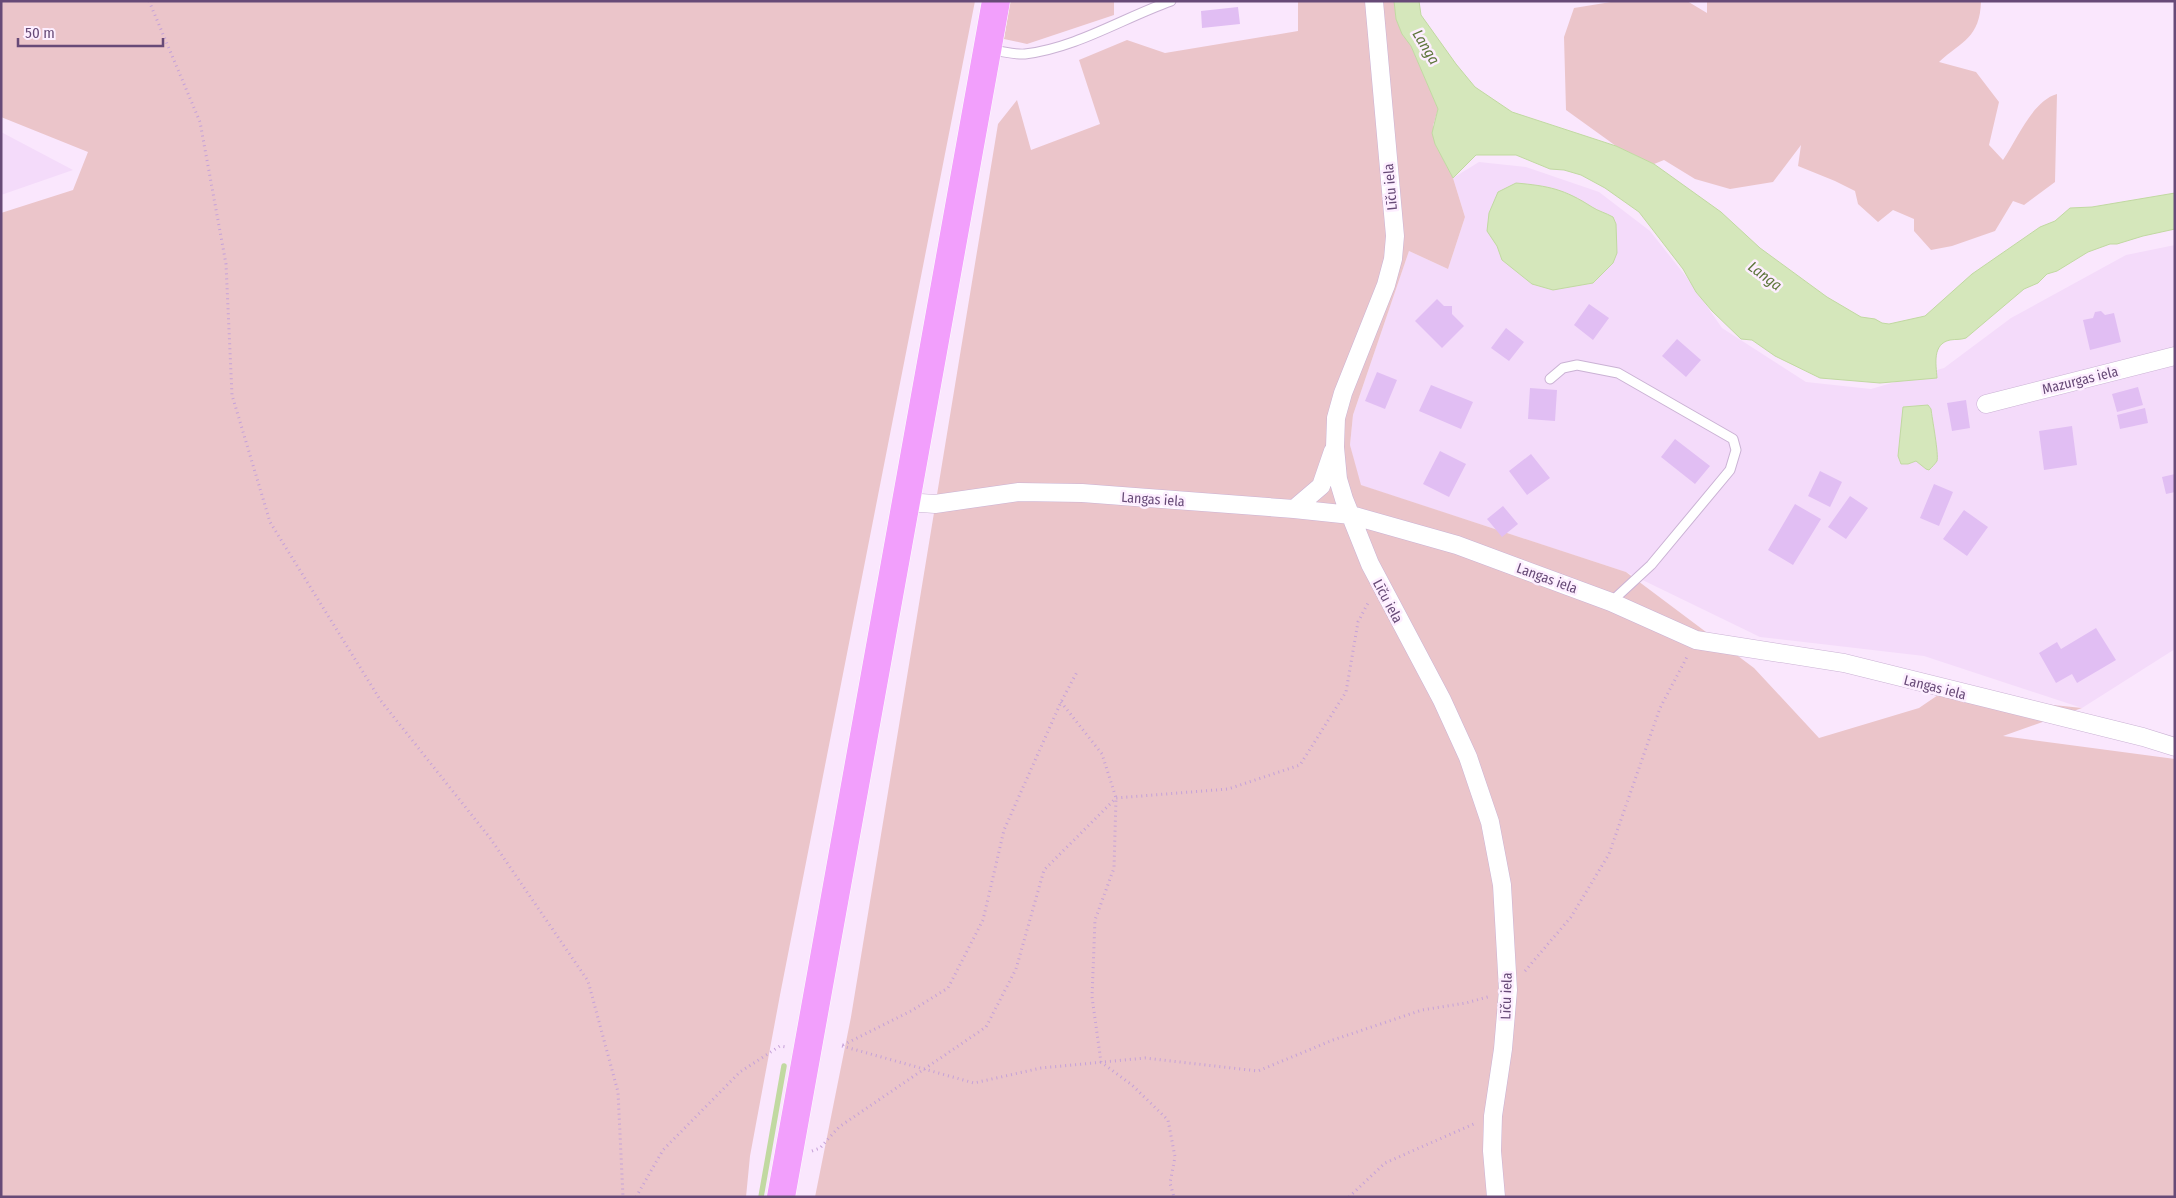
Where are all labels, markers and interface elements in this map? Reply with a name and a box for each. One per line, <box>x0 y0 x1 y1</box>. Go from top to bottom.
scale bar <box>18 15 162 47</box>
text: 50 m <box>25 24 55 42</box>
water label: Langa <box>1409 26 1443 68</box>
street label: Līču iela <box>1380 163 1401 211</box>
water label: Langa <box>1745 258 1786 295</box>
street label: Mazurgas iela <box>2040 363 2120 398</box>
street label: Langas iela <box>1121 489 1185 510</box>
street label: Langas iela <box>1514 560 1580 597</box>
street label: Līču iela <box>1369 576 1406 626</box>
street label: Langas iela <box>1902 672 1968 703</box>
street label: Līču iela <box>1497 972 1516 1020</box>

